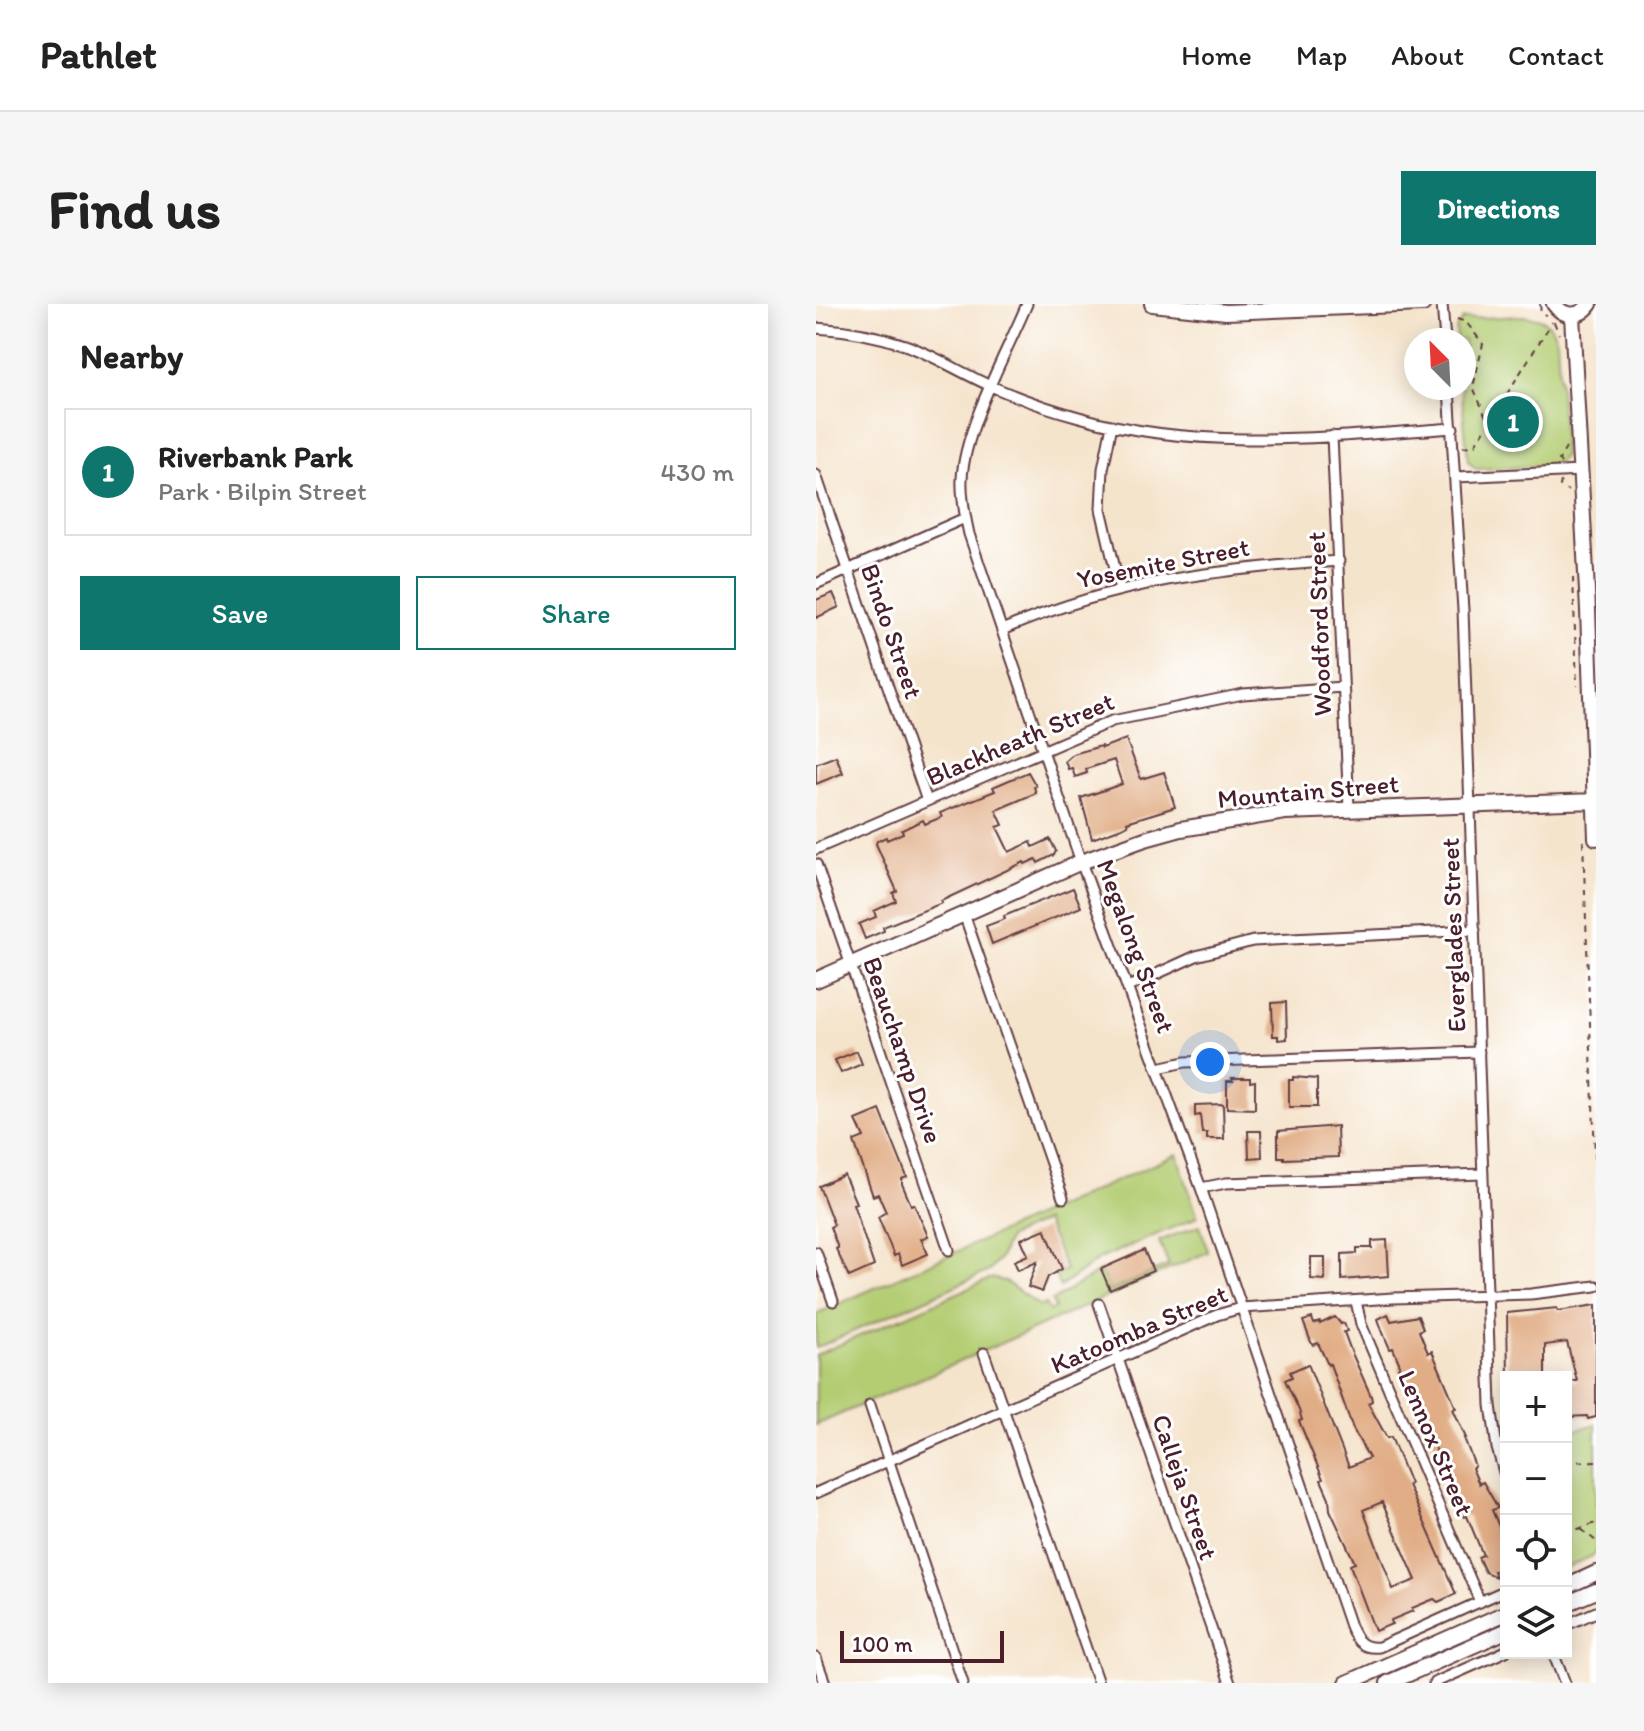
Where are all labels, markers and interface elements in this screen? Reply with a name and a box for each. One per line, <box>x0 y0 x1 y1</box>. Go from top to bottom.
text: Pathlet <box>40 32 157 78</box>
text: Home <box>1181 38 1252 72</box>
text: Map <box>1296 38 1347 72</box>
text: About <box>1391 38 1464 72</box>
text: Contact <box>1508 38 1604 72</box>
button: Directions <box>1401 171 1596 245</box>
text: Find us <box>48 175 221 242</box>
north arrow <box>1404 328 1476 400</box>
text: Nearby <box>80 336 183 377</box>
pin: 1 <box>1487 392 1539 452</box>
text: Riverbank Park <box>158 438 353 475</box>
text: 1 <box>102 456 114 488</box>
text: 430 m <box>660 456 734 488</box>
text: Park · Bilpin Street <box>158 475 367 507</box>
street label: Yosemite Street <box>1074 531 1252 595</box>
street label: Woodford Street <box>1300 531 1338 717</box>
street label: Bindo Street <box>854 559 930 703</box>
button: Save <box>80 576 400 650</box>
button: Share <box>416 576 736 650</box>
street label: Blackheath Street <box>921 685 1119 793</box>
street label: Mountain Street <box>1216 767 1400 815</box>
street label: Everglades Street <box>1434 837 1472 1033</box>
street label: Megalong Street <box>1090 855 1182 1037</box>
street label: Beauchamp Drive <box>856 952 950 1148</box>
your location <box>1190 1042 1230 1082</box>
street label: Katoomba Street <box>1046 1277 1232 1381</box>
street label: Lennox Street <box>1391 1365 1481 1521</box>
map controls <box>1500 1371 1572 1659</box>
button: + <box>1500 1371 1572 1443</box>
street label: Calleja Street <box>1145 1410 1225 1564</box>
button: − <box>1500 1443 1572 1515</box>
button: locate <box>1500 1515 1572 1587</box>
button: layers <box>1500 1587 1572 1659</box>
scale bar <box>840 1627 1004 1663</box>
text: 100 m <box>852 1631 913 1658</box>

